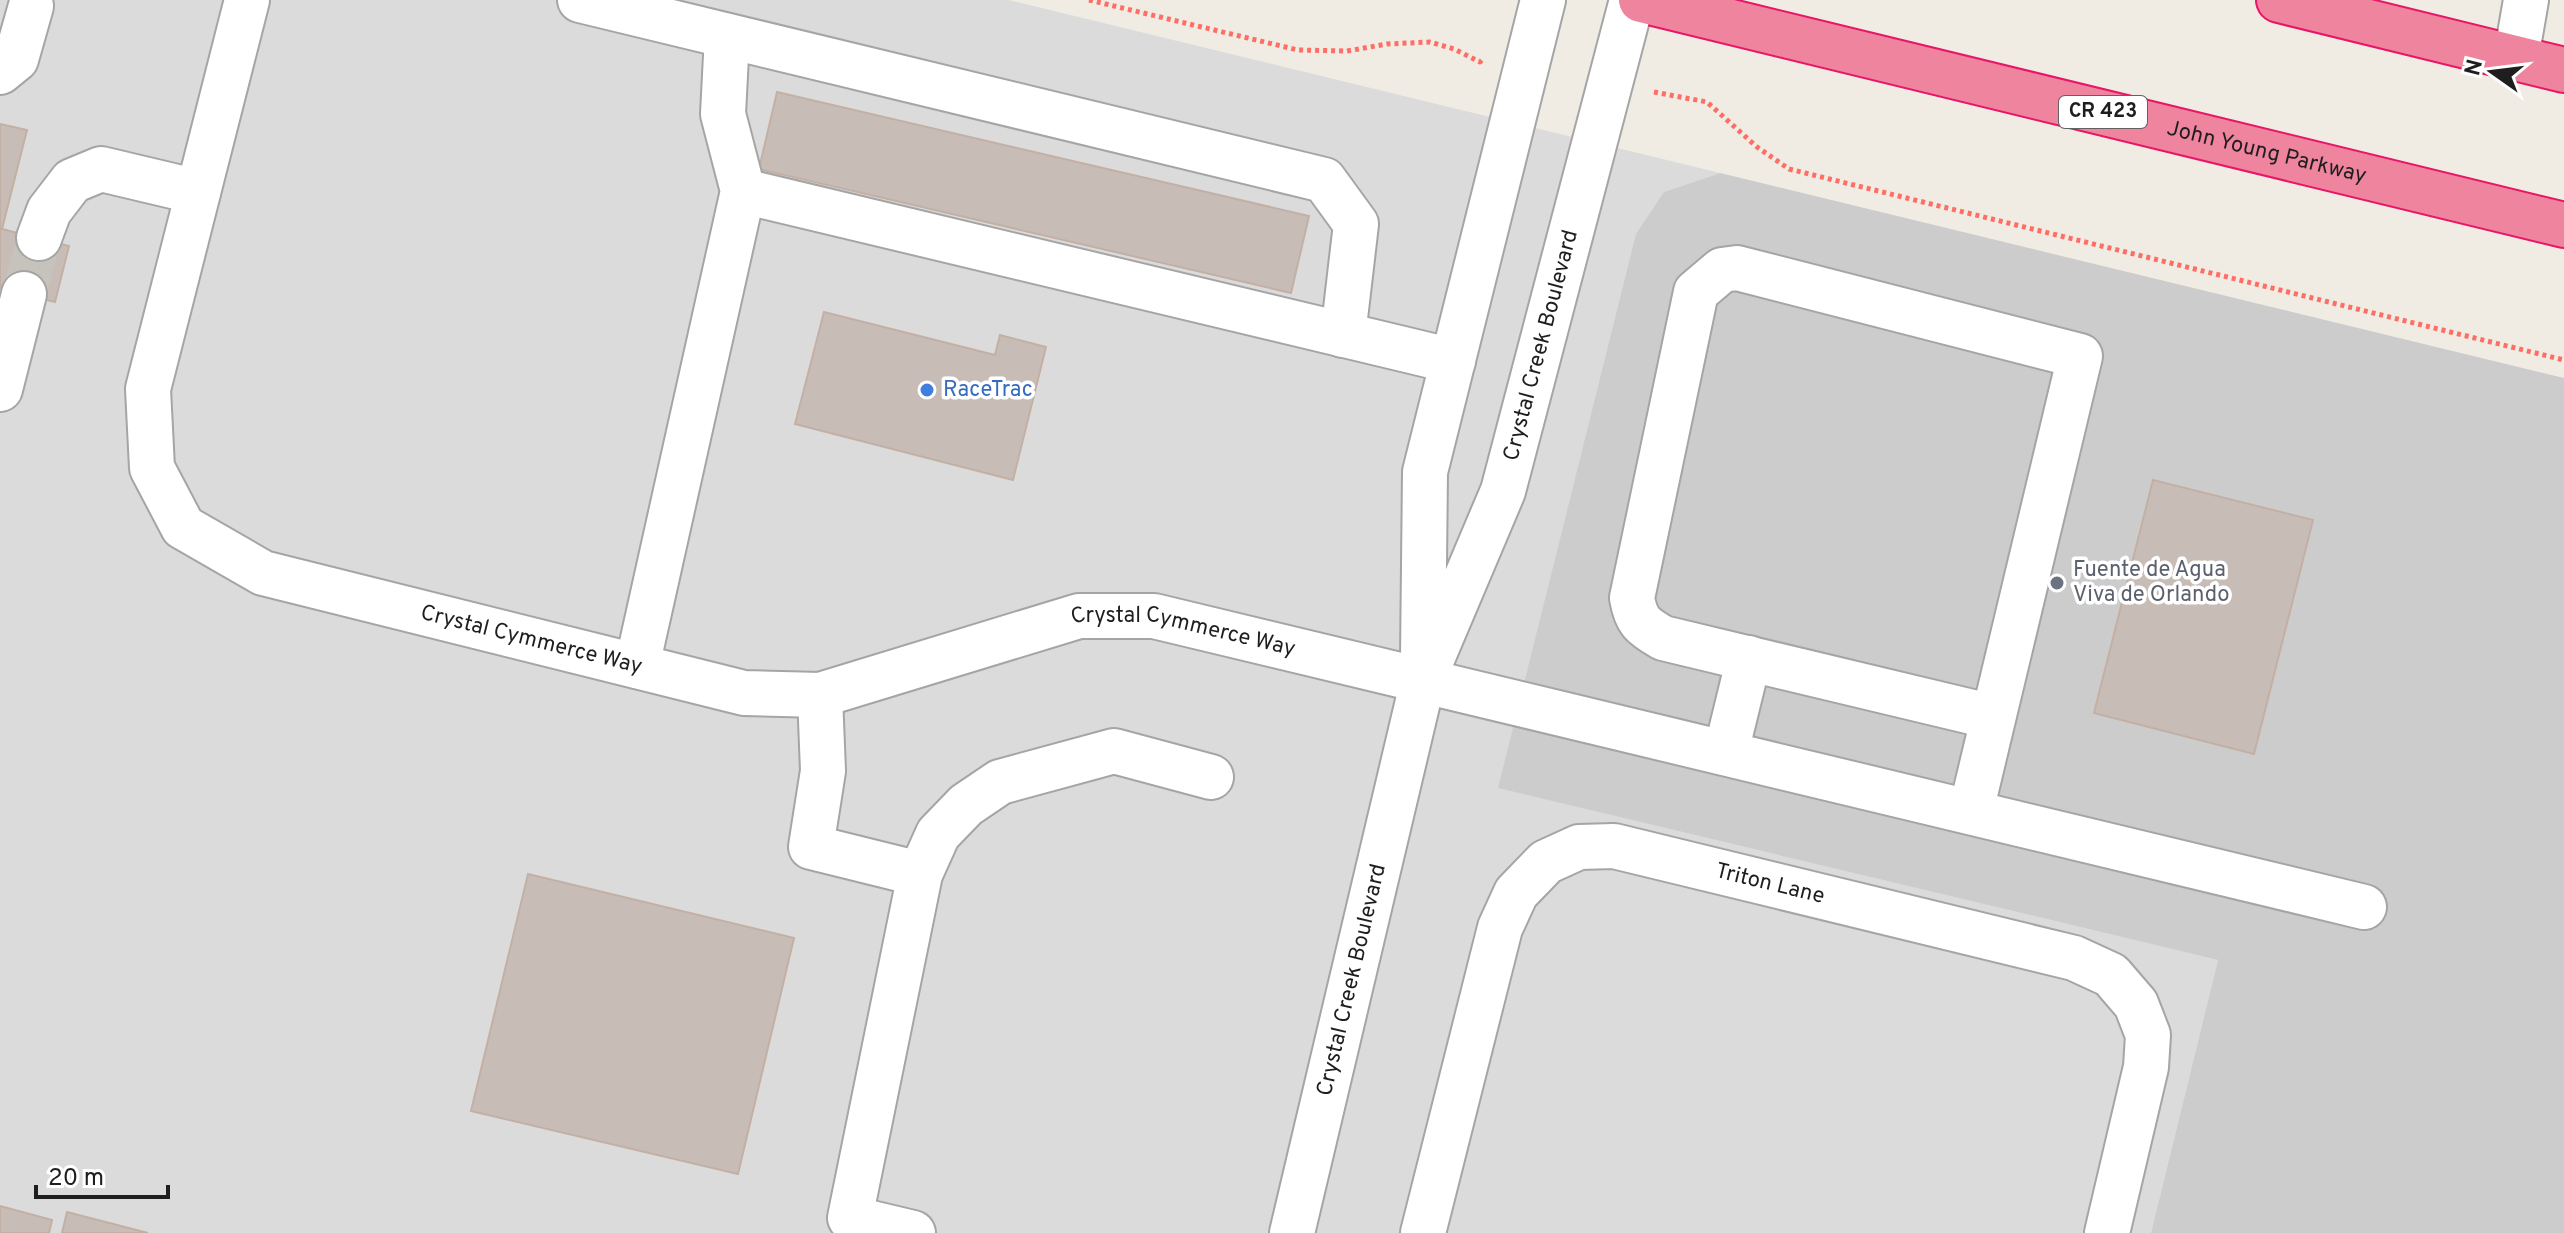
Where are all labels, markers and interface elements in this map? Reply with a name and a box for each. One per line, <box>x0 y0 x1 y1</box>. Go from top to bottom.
north arrow <box>2452 32 2532 112</box>
text: N <box>2460 57 2490 79</box>
road number: CR 423 <box>2059 96 2147 128</box>
street label: John Young Parkway <box>2164 115 2369 190</box>
street label: Crystal Creek Boulevard <box>1498 227 1584 464</box>
place label: RaceTrac <box>943 377 1033 404</box>
marker: RaceTrac <box>918 381 936 399</box>
place label: Fuente de Agua Viva de Orlando <box>2073 557 2229 609</box>
marker: Fuente de Agua Viva de Orlando <box>2048 574 2066 592</box>
street label: Crystal Cymmerce Way <box>418 599 645 681</box>
street label: Crystal Cymmerce Way <box>1068 601 1298 663</box>
street label: Triton Lane <box>1713 858 1827 910</box>
street label: Crystal Creek Boulevard <box>1311 861 1392 1099</box>
scale bar <box>36 1149 168 1199</box>
text: 20 m <box>48 1164 104 1194</box>

